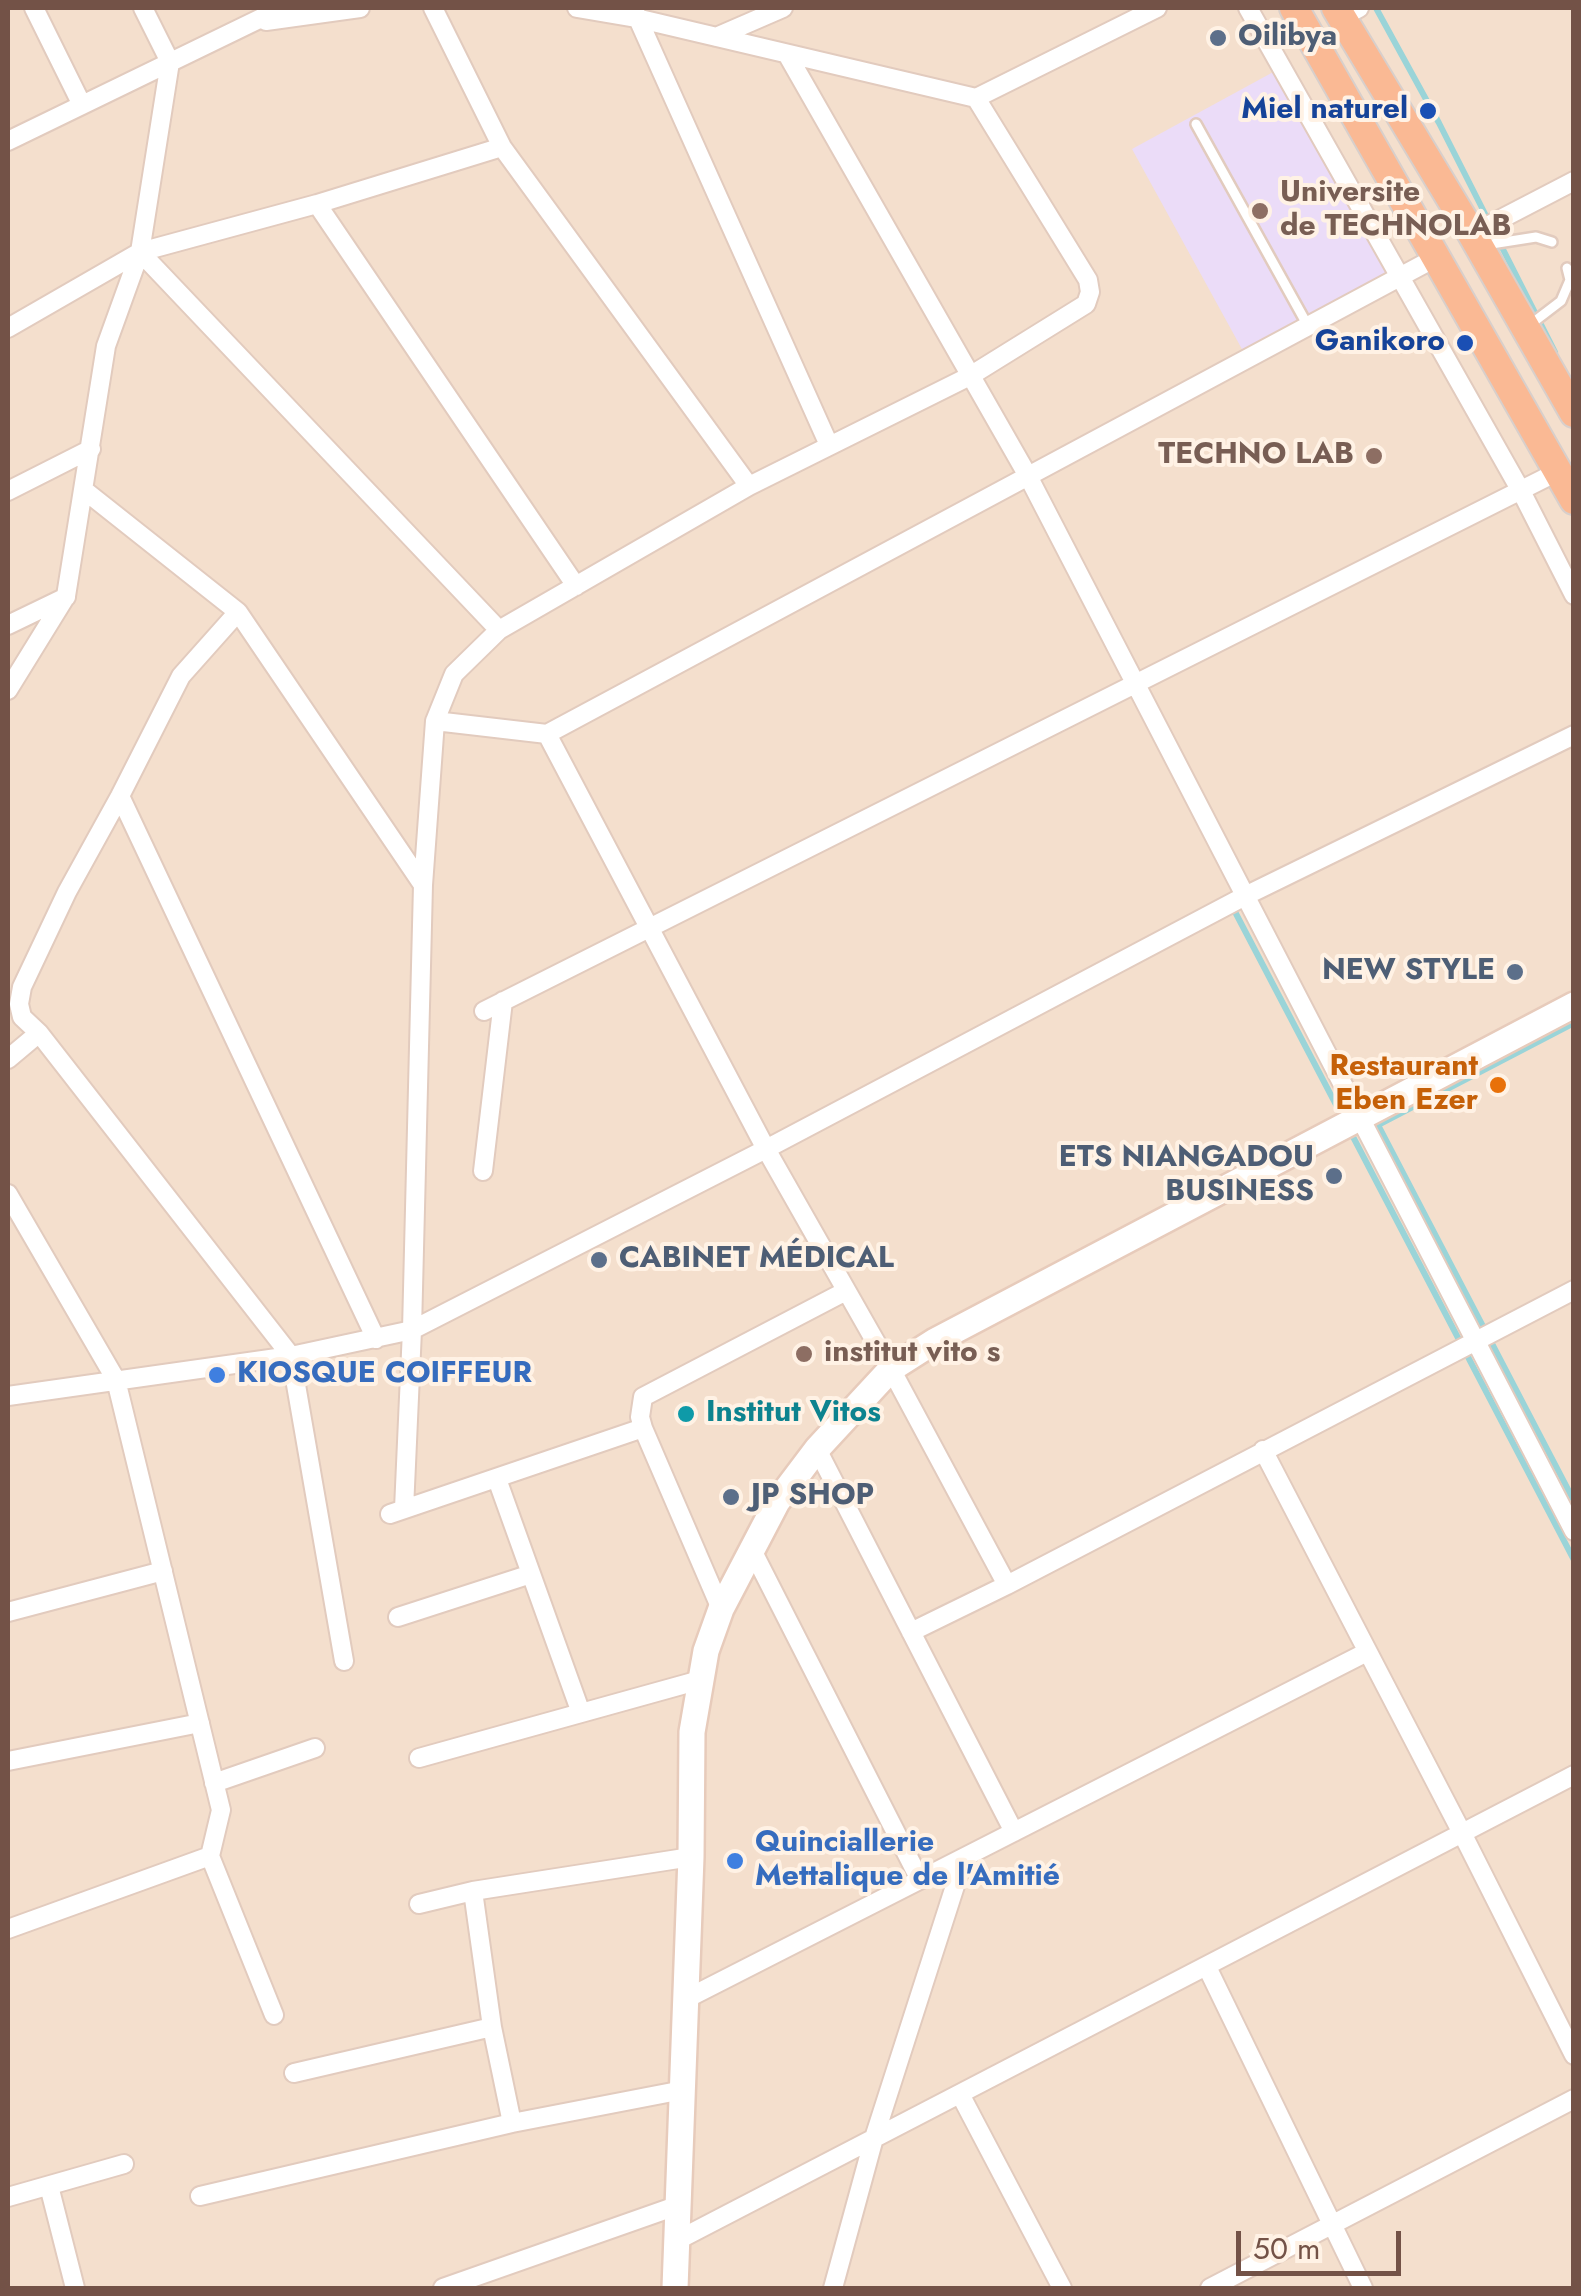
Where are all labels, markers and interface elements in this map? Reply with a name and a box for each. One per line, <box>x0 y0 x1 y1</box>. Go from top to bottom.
place label: Oilibya <box>1238 20 1337 56</box>
marker: Oilibya <box>1207 27 1229 49</box>
place label: Miel naturel <box>1241 93 1408 129</box>
marker: Miel naturel <box>1417 100 1439 122</box>
place label: Universite de TECHNOLAB <box>1280 176 1511 246</box>
marker: Universite de TECHNOLAB <box>1249 200 1271 222</box>
place label: Ganikoro <box>1315 325 1445 361</box>
marker: Ganikoro <box>1454 332 1476 354</box>
place label: TECHNO LAB <box>1158 438 1354 474</box>
marker: TECHNO LAB <box>1363 445 1385 467</box>
place label: NEW STYLE <box>1322 954 1495 990</box>
marker: NEW STYLE <box>1504 961 1526 983</box>
place label: Restaurant Eben Ezer <box>1329 1050 1478 1120</box>
marker: Restaurant Eben Ezer <box>1487 1074 1509 1096</box>
place label: ETS NIANGADOU BUSINESS <box>1059 1141 1314 1212</box>
marker: ETS NIANGADOU BUSINESS <box>1323 1165 1345 1187</box>
place label: CABINET MÉDICAL <box>619 1242 894 1278</box>
marker: CABINET MÉDICAL <box>588 1249 610 1271</box>
place label: institut vito s <box>824 1336 1000 1372</box>
marker: institut vito s <box>793 1343 815 1365</box>
place label: KIOSQUE COIFFEUR <box>237 1357 532 1393</box>
marker: KIOSQUE COIFFEUR <box>206 1364 228 1386</box>
place label: Institut Vitos <box>706 1396 881 1432</box>
marker: Institut Vitos <box>675 1403 697 1425</box>
place label: JP SHOP <box>751 1479 874 1515</box>
marker: JP SHOP <box>720 1486 742 1508</box>
place label: Quinciallerie Mettalique de l'Amitié <box>755 1826 1060 1896</box>
marker: Quinciallerie Mettalique de l'Amitié <box>724 1850 746 1872</box>
scale bar <box>1241 2211 1406 2273</box>
text: 50 m <box>1253 2227 1320 2270</box>

